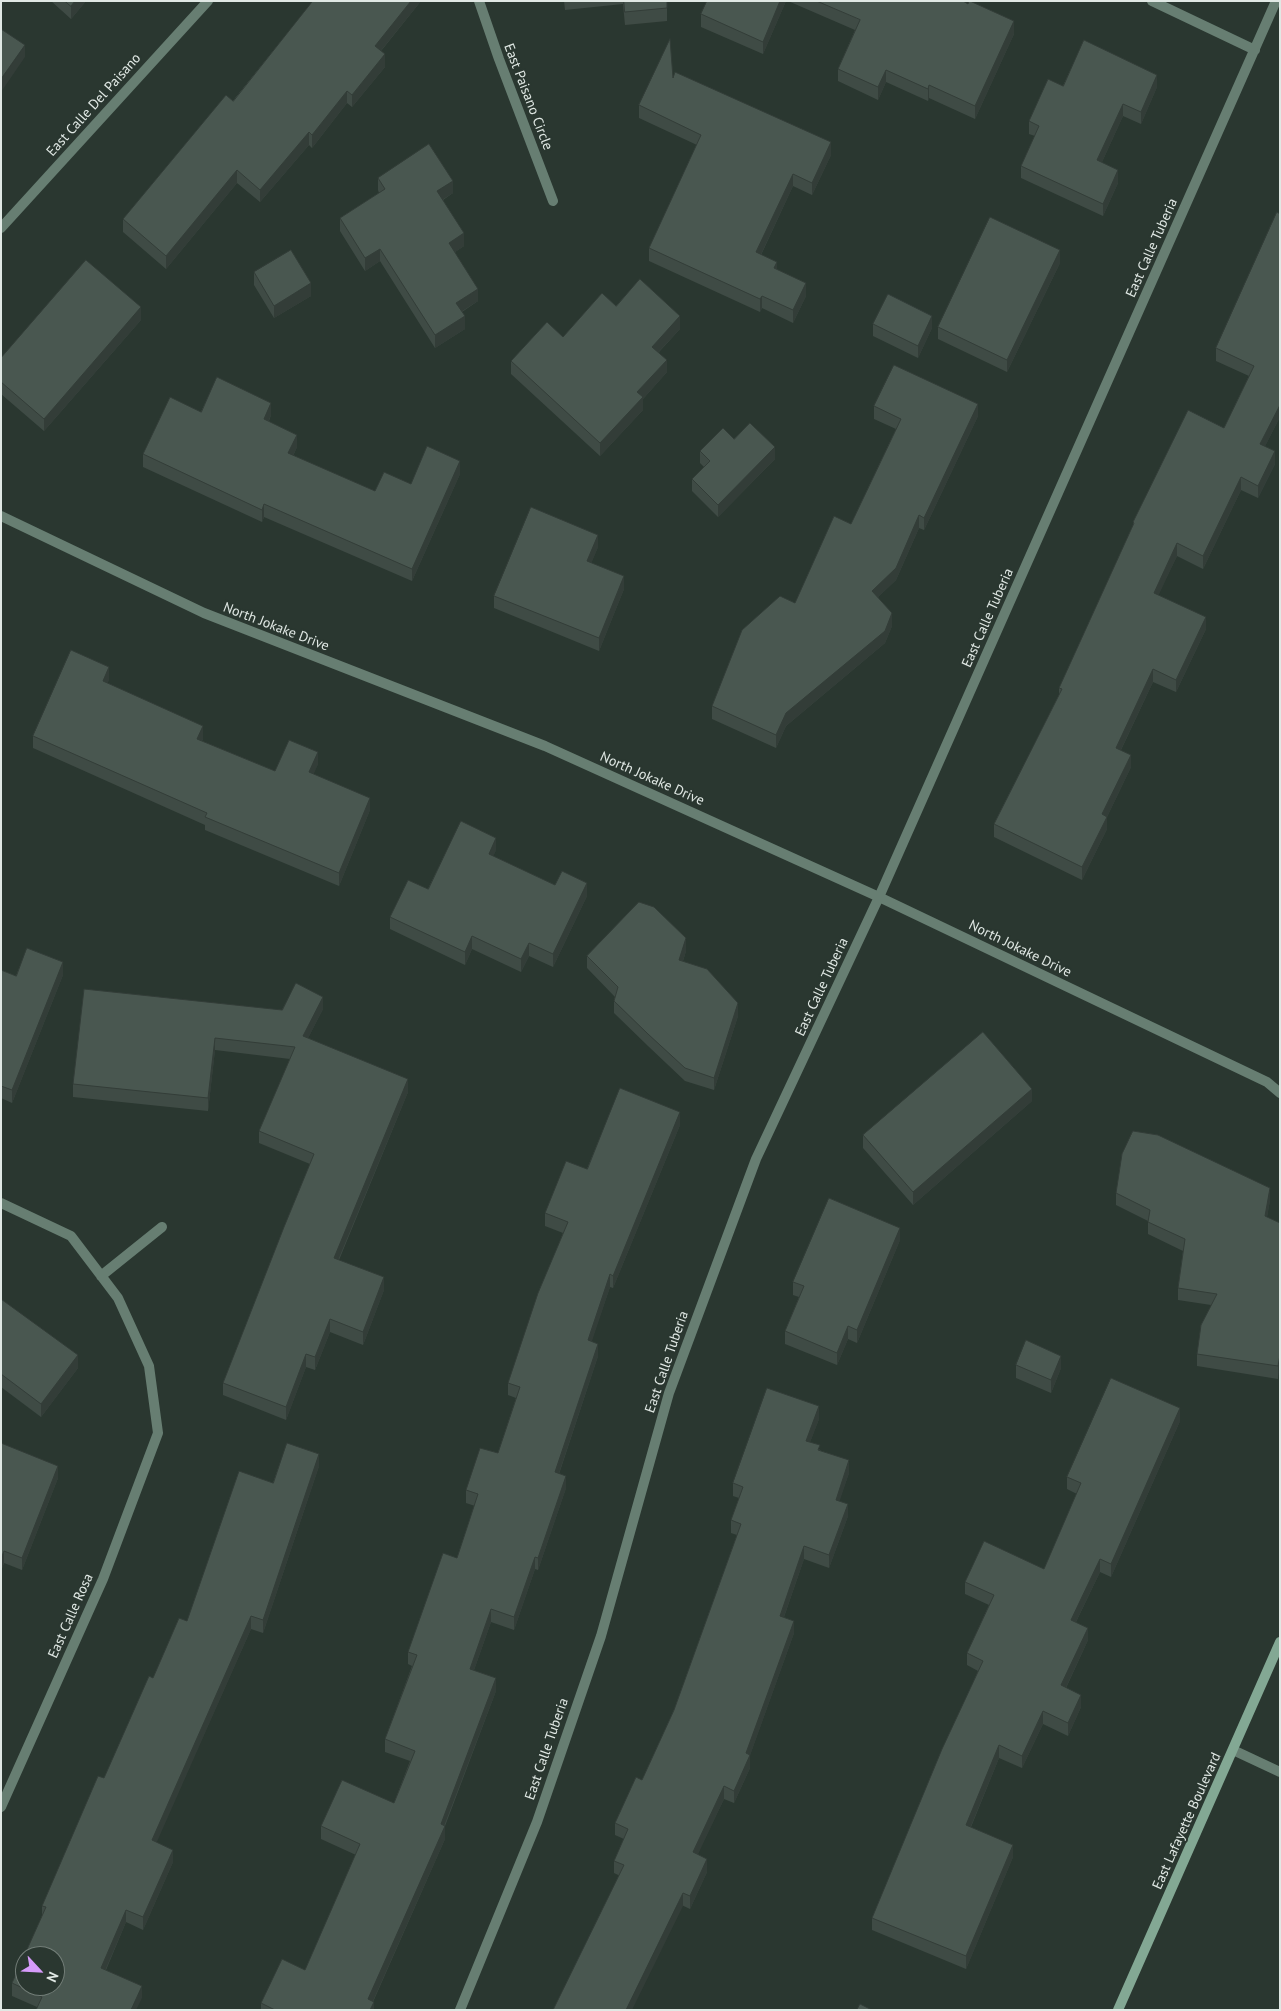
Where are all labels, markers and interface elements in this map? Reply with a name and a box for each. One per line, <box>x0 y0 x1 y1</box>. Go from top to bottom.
street label: East Paisano Circle <box>500 41 556 153</box>
street label: East Calle Del Paisano <box>43 50 145 160</box>
street label: East Calle Tuberia <box>1123 196 1181 300</box>
street label: East Calle Tuberia <box>959 566 1017 670</box>
street label: North Jokake Drive <box>221 599 331 655</box>
street label: North Jokake Drive <box>597 749 707 809</box>
street label: North Jokake Drive <box>966 917 1074 981</box>
street label: East Calle Tuberia <box>792 935 852 1039</box>
street label: East Calle Tuberia <box>642 1309 692 1415</box>
street label: East Calle Rosa <box>45 1571 97 1661</box>
street label: East Calle Tuberia <box>522 1696 572 1802</box>
street label: East Lafayette Boulevard <box>1149 1750 1225 1892</box>
north arrow <box>15 1946 65 1996</box>
text: N <box>43 1969 63 1985</box>

